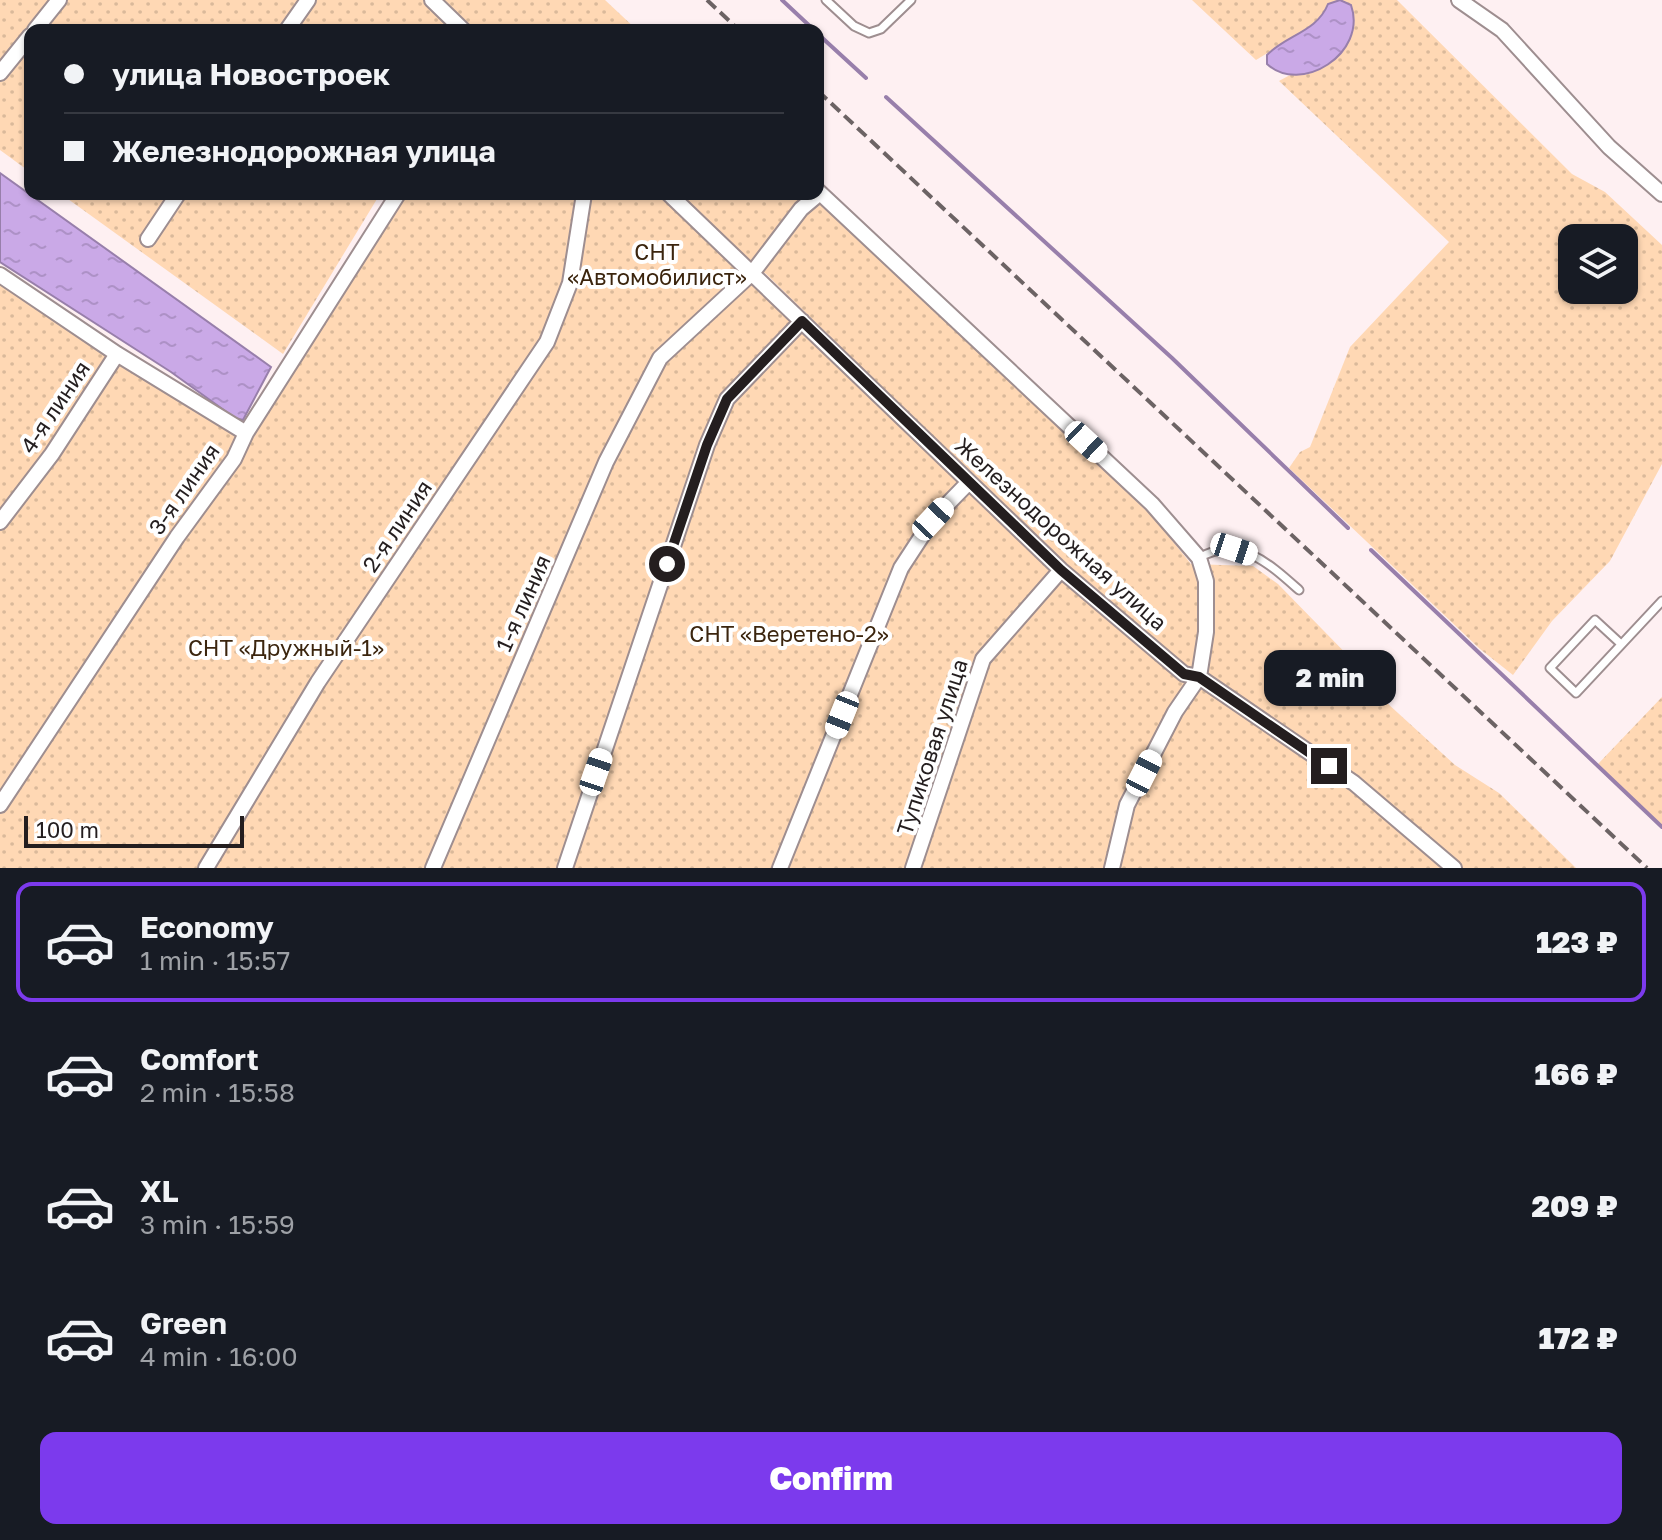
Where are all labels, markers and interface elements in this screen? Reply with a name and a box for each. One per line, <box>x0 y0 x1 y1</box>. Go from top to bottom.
text: улица Новостроек <box>112 56 390 92</box>
text: Железнодорожная улица <box>112 133 496 169</box>
map controls <box>1558 224 1638 304</box>
button: layers <box>1558 224 1638 304</box>
park label: СНТ «Автомобилист» <box>567 238 747 290</box>
street label: 4-я линия <box>14 355 95 458</box>
car <box>1060 417 1112 467</box>
street label: Железнодорожная улица <box>950 431 1173 636</box>
street label: 3-я линия <box>142 438 225 539</box>
street label: 2-я линия <box>356 475 437 577</box>
car <box>908 493 958 545</box>
car <box>1207 530 1261 568</box>
route start <box>649 546 685 582</box>
street label: 1-я линия <box>489 550 556 655</box>
park label: СНТ «Веретено-2» <box>689 620 889 647</box>
park label: СНТ «Дружный-1» <box>188 634 384 661</box>
callout: 2 min <box>1263 650 1395 706</box>
street label: Тупиковая улица <box>890 655 973 838</box>
text: 2 min <box>1296 662 1364 693</box>
car <box>822 688 862 742</box>
car <box>577 745 615 799</box>
car <box>1122 746 1166 800</box>
route end <box>1311 748 1347 784</box>
scale bar <box>24 812 244 848</box>
text: 100 m <box>36 816 99 843</box>
icon: car <box>44 906 116 978</box>
text: Economy <box>140 909 274 945</box>
text: 123 ₽ <box>1536 924 1618 960</box>
text: 1 min · 15:57 <box>140 945 290 976</box>
icon: car <box>44 1038 116 1110</box>
text: Comfort <box>140 1041 259 1077</box>
text: 166 ₽ <box>1535 1056 1618 1092</box>
text: 2 min · 15:58 <box>140 1077 295 1108</box>
icon: car <box>44 1170 116 1242</box>
text: XL <box>140 1173 179 1209</box>
text: 209 ₽ <box>1531 1188 1618 1224</box>
text: 3 min · 15:59 <box>140 1209 295 1240</box>
icon: car <box>44 1302 116 1374</box>
text: Green <box>140 1305 227 1341</box>
text: 172 ₽ <box>1539 1320 1618 1356</box>
text: 4 min · 16:00 <box>140 1341 298 1372</box>
button: Confirm <box>40 1432 1622 1524</box>

